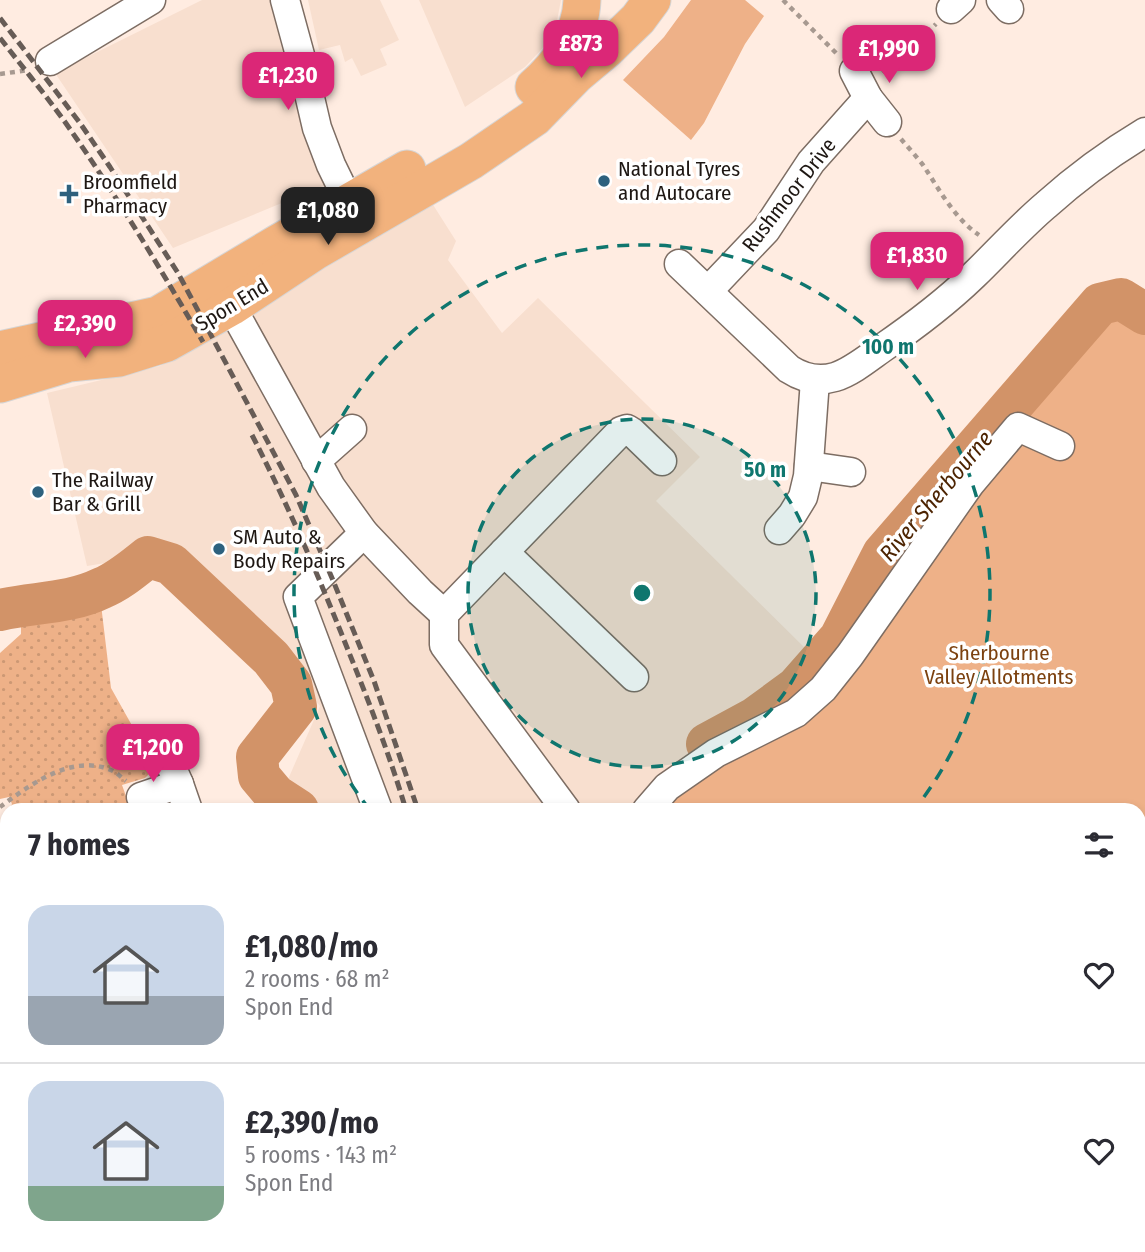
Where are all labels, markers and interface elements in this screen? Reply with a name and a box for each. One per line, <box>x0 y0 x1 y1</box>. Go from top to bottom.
pin: £873 <box>540 20 622 80</box>
pin: £1,990 <box>832 25 946 85</box>
text: £873 <box>559 29 603 57</box>
text: £1,990 <box>858 34 920 62</box>
pin: £1,230 <box>231 52 345 112</box>
text: £1,230 <box>258 61 318 89</box>
street label: Rushmoor Drive <box>736 133 842 257</box>
place label: National Tyres and Autocare <box>618 156 740 206</box>
place label: Broomfield Pharmacy <box>83 169 178 219</box>
marker: National Tyres and Autocare <box>596 173 612 189</box>
marker: Broomfield Pharmacy <box>61 186 77 202</box>
pin: £1,080 <box>271 188 385 247</box>
text: £1,080 <box>297 196 359 224</box>
pin: £1,830 <box>860 232 974 292</box>
text: £1,830 <box>887 241 948 269</box>
street label: Spon End <box>191 273 273 337</box>
pin: £2,390 <box>28 300 142 360</box>
text: £2,390 <box>54 309 116 337</box>
text: 100 m <box>862 334 914 360</box>
water label: River Sherbourne <box>873 425 999 567</box>
text: 50 m <box>744 457 786 483</box>
place label: The Railway Bar & Grill <box>52 467 154 517</box>
marker: The Railway Bar & Grill <box>30 484 46 500</box>
place label: SM Auto & Body Repairs <box>233 524 345 574</box>
marker: SM Auto & Body Repairs <box>211 541 227 557</box>
centre of rings <box>630 581 654 605</box>
park label: Sherbourne Valley Allotments <box>925 640 1073 690</box>
pin: £1,200 <box>96 724 210 784</box>
text: £1,200 <box>122 733 184 761</box>
icon: filters <box>1080 826 1118 864</box>
text: 7 homes <box>28 827 130 863</box>
text: £1,080/mo <box>245 929 378 965</box>
icon: home <box>84 933 168 1017</box>
icon: heart <box>1080 956 1118 994</box>
text: 2 rooms · 68 m² <box>245 965 390 993</box>
text: Spon End <box>245 993 333 1021</box>
text: £2,390/mo <box>245 1105 379 1141</box>
icon: home <box>84 1109 168 1193</box>
icon: heart <box>1080 1132 1118 1170</box>
text: 5 rooms · 143 m² <box>245 1141 397 1169</box>
text: Spon End <box>245 1169 333 1197</box>

